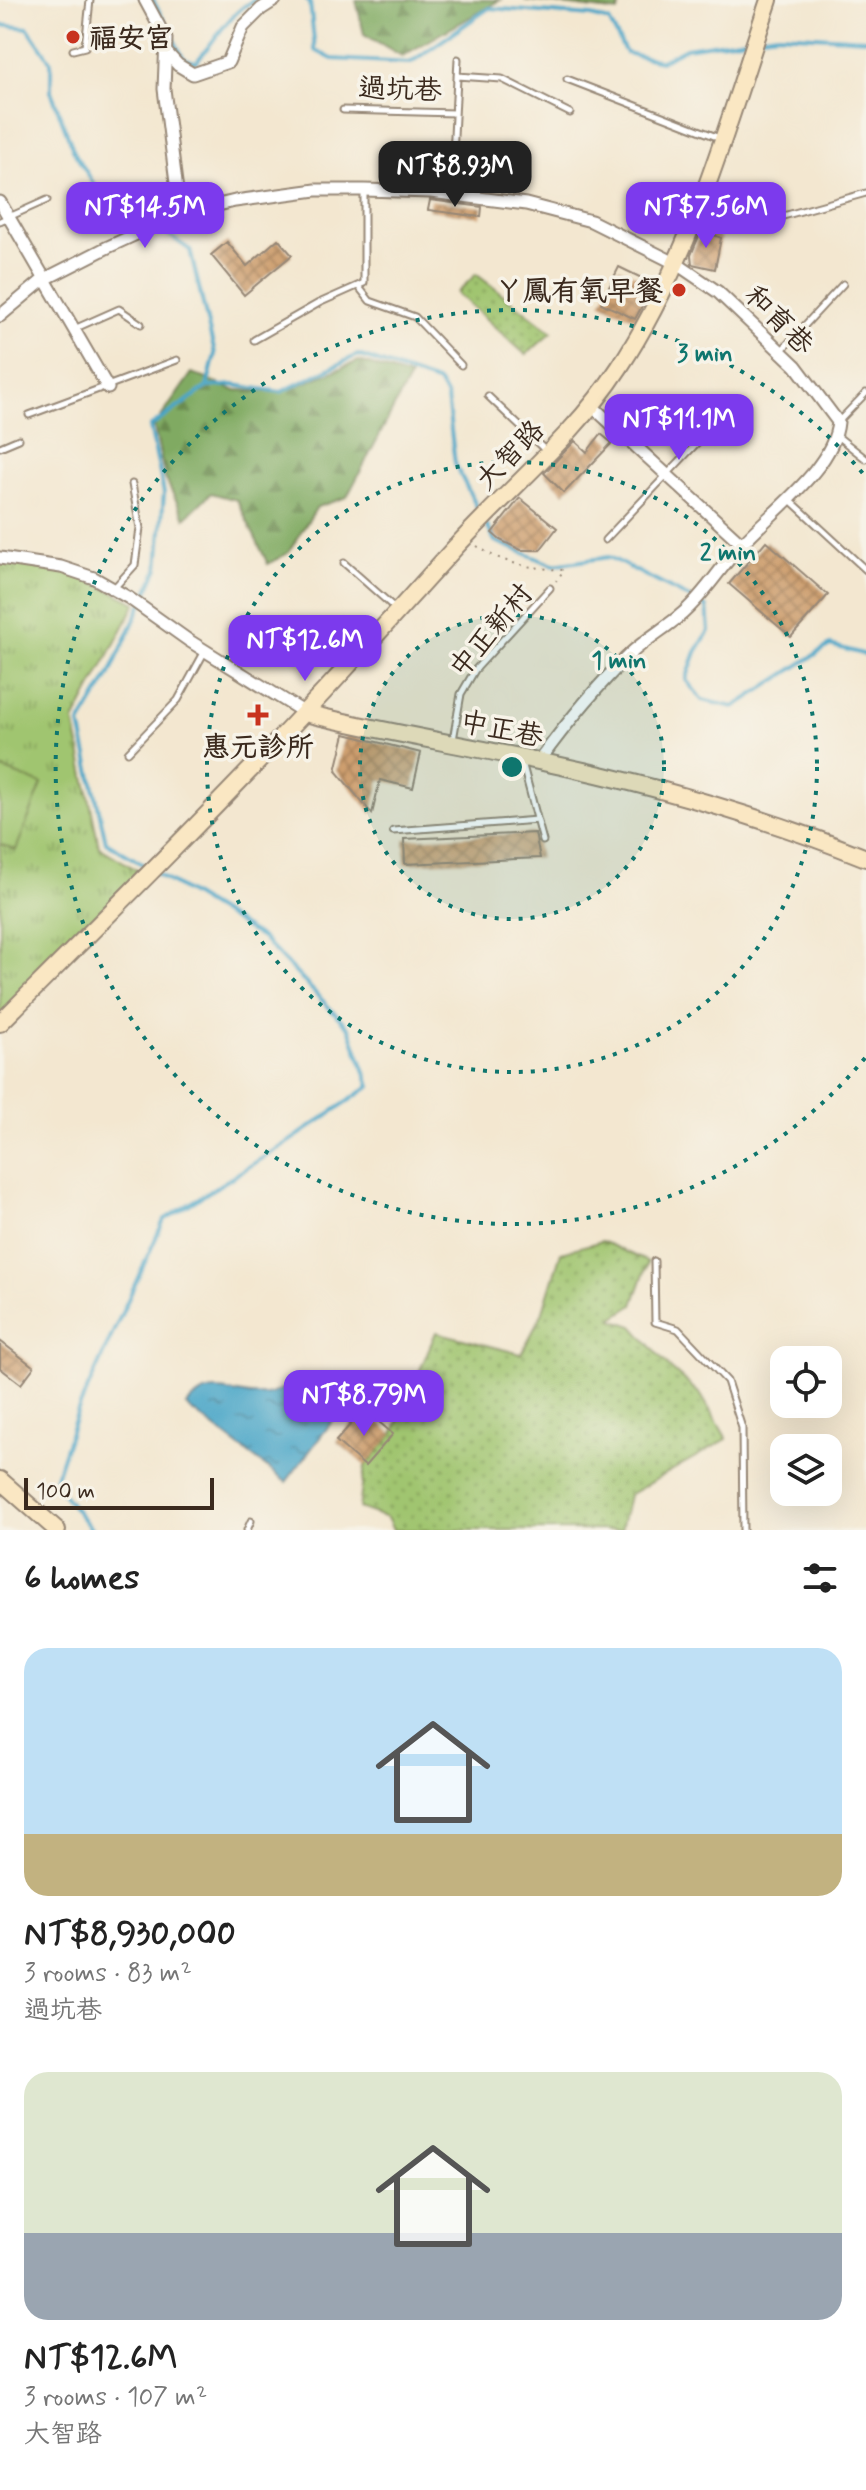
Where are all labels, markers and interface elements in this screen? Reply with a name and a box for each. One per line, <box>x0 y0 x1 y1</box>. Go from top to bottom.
place label: 福安宮 <box>89 21 173 58</box>
marker: 福安宮 <box>64 28 82 46</box>
street label: 過坑巷 <box>357 71 444 110</box>
pin: NT$8.93M <box>372 141 538 209</box>
text: NT$8.93M <box>397 150 513 184</box>
pin: NT$14.5M <box>62 182 228 250</box>
pin: NT$7.56M <box>623 182 789 250</box>
text: NT$14.5M <box>84 191 206 225</box>
text: NT$7.56M <box>644 191 768 225</box>
place label: ㄚ鳳有氧早餐 <box>495 274 663 311</box>
street label: 和育巷 <box>735 278 822 364</box>
marker: ㄚ鳳有氧早餐 <box>670 281 688 299</box>
text: 3 min <box>677 339 733 370</box>
pin: NT$11.1M <box>596 394 762 462</box>
text: NT$11.1M <box>623 403 735 437</box>
street label: 大智路 <box>468 413 553 499</box>
text: 2 min <box>700 538 756 569</box>
street label: 中正新村 <box>442 577 542 686</box>
pin: NT$12.6M <box>222 615 388 683</box>
text: NT$12.6M <box>246 624 364 658</box>
text: 1 min <box>591 646 647 677</box>
marker: 惠元診所 <box>247 704 269 726</box>
street label: 中正巷 <box>457 704 547 757</box>
place label: 惠元診所 <box>202 730 314 767</box>
centre of rings <box>498 753 526 781</box>
map controls <box>770 1346 842 1506</box>
button: locate <box>770 1346 842 1418</box>
pin: NT$8.79M <box>281 1370 447 1438</box>
text: NT$8.79M <box>302 1379 426 1413</box>
button: layers <box>770 1434 842 1506</box>
scale bar <box>24 1474 214 1510</box>
text: 100 m <box>36 1478 95 1506</box>
text: 6 homes <box>24 1556 139 1601</box>
icon: filters <box>798 1556 842 1600</box>
icon: home <box>361 1700 505 1844</box>
text: NT$8,930,000 <box>24 1912 236 1957</box>
text: 3 rooms · 83 m² <box>24 1957 192 1991</box>
text: 過坑巷 <box>24 1994 102 2028</box>
icon: home <box>361 2124 505 2268</box>
text: NT$12.6M <box>24 2336 177 2381</box>
text: 3 rooms · 107 m² <box>24 2381 207 2415</box>
text: 大智路 <box>24 2418 102 2452</box>

